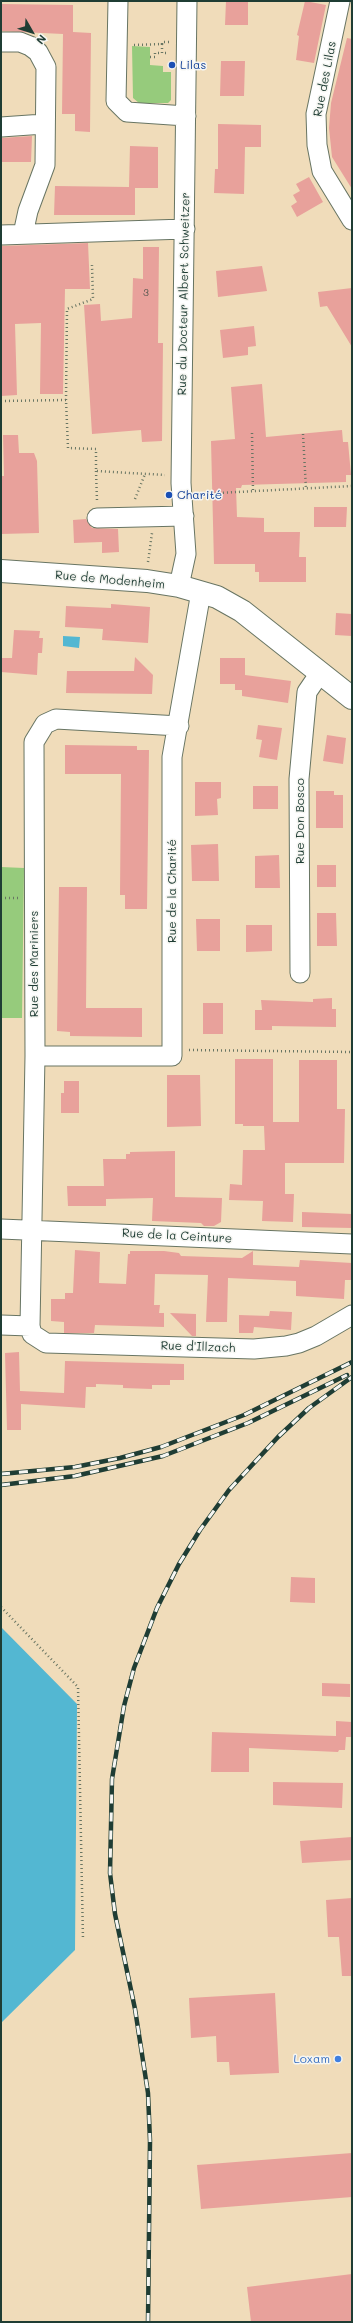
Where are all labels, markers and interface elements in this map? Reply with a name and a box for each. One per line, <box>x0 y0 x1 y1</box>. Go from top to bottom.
north arrow <box>12 12 52 52</box>
text: N <box>33 32 50 48</box>
street label: Rue des Lilas <box>311 40 339 118</box>
place label: Lilas <box>180 58 206 72</box>
marker: Lilas <box>167 60 177 70</box>
street label: Rue du Docteur Albert Schweitzer <box>175 192 193 396</box>
house number: 3 <box>143 287 149 299</box>
place label: Charité <box>177 488 222 502</box>
marker: Charité <box>164 490 174 500</box>
street label: Rue de Modenheim <box>54 568 166 592</box>
street label: Rue Don Bosco <box>293 778 307 864</box>
street label: Rue de la Charité <box>165 839 179 943</box>
street label: Rue des Mariniers <box>27 911 41 1017</box>
street label: Rue de la Ceinture <box>122 1226 232 1246</box>
street label: Rue d'Illzach <box>160 1338 236 1356</box>
place label: Loxam <box>293 2052 330 2066</box>
marker: Loxam <box>333 2054 343 2064</box>

